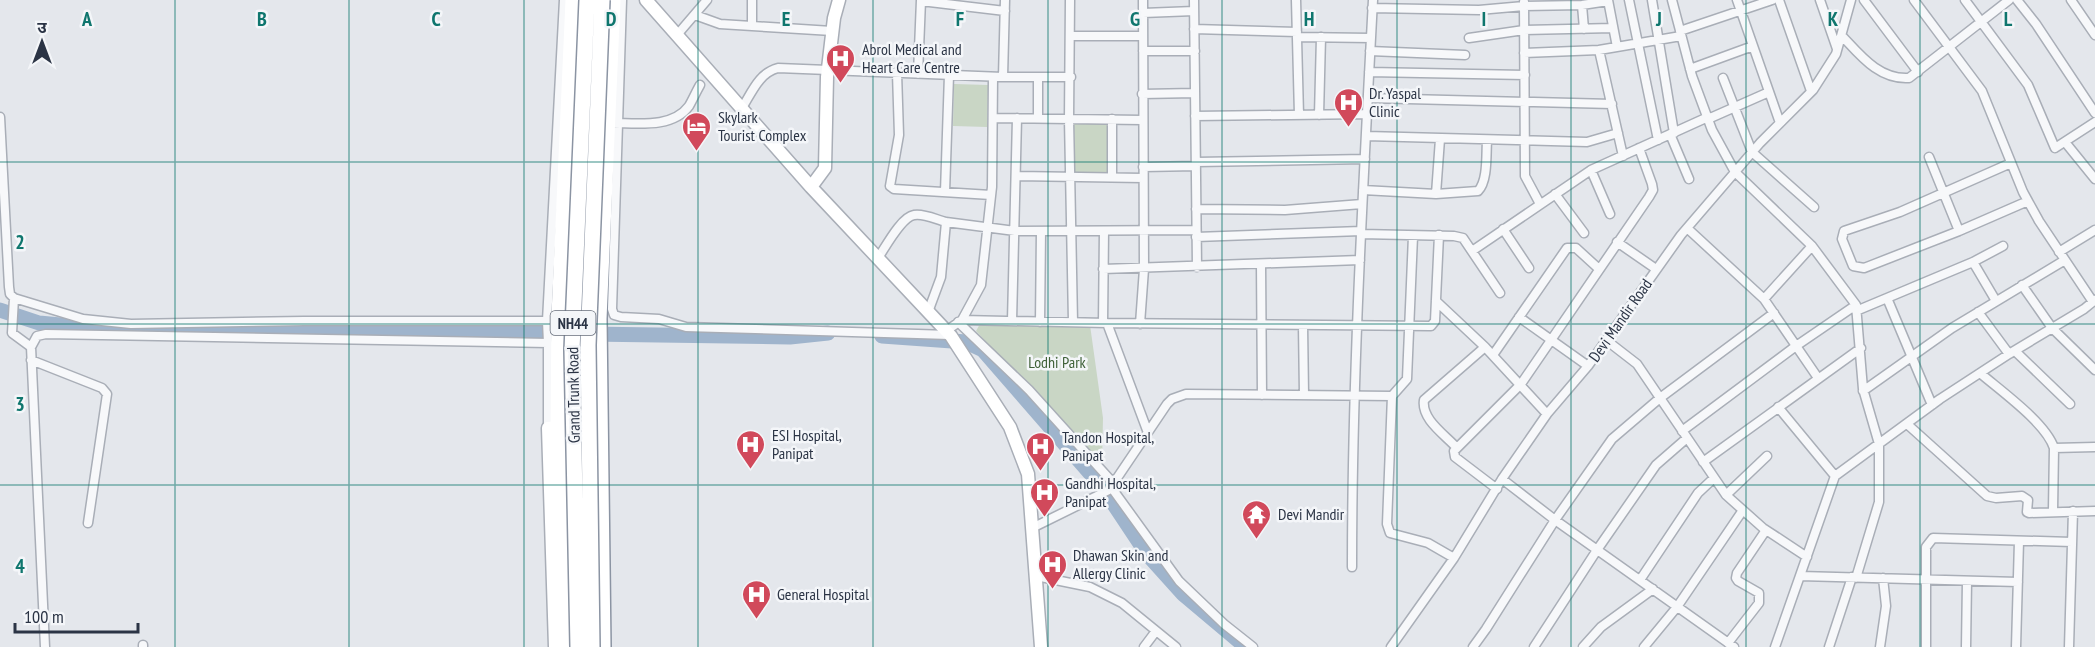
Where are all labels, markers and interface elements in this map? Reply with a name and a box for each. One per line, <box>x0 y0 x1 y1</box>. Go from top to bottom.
text: A <box>81 6 93 32</box>
text: B <box>257 6 267 32</box>
text: C <box>431 6 441 32</box>
text: D <box>606 6 617 32</box>
text: E <box>782 6 790 32</box>
text: F <box>956 6 964 32</box>
text: G <box>1130 6 1140 32</box>
text: H <box>1304 6 1314 32</box>
text: I <box>1482 6 1486 32</box>
text: J <box>1655 6 1662 32</box>
text: K <box>1828 6 1839 32</box>
text: L <box>2004 6 2013 32</box>
north arrow <box>12 12 72 72</box>
text: उ <box>37 17 47 37</box>
place label: Abrol Medical and Heart Care Centre <box>862 39 962 77</box>
hospital icon: Abrol Medical and Heart Care Centre <box>825 42 857 84</box>
place label: Dr. Yaspal Clinic <box>1369 83 1421 121</box>
hospital icon: Dr. Yaspal Clinic <box>1332 86 1364 128</box>
place label: Skylark Tourist Complex <box>718 107 807 145</box>
hotel icon: Skylark Tourist Complex <box>681 110 713 152</box>
text: 2 <box>15 229 25 255</box>
street label: Devi Mandir Road <box>1584 275 1656 365</box>
road number: NH44 <box>550 311 596 335</box>
street label: Grand Trunk Road <box>562 347 584 443</box>
park label: Lodhi Park <box>1028 352 1087 372</box>
text: 3 <box>15 391 25 417</box>
place label: ESI Hospital, Panipat <box>772 425 842 463</box>
place label: Tandon Hospital, Panipat <box>1062 427 1154 465</box>
hospital icon: ESI Hospital, Panipat <box>735 428 767 470</box>
hospital icon: Tandon Hospital, Panipat <box>1025 430 1057 472</box>
place label: Gandhi Hospital, Panipat <box>1065 473 1156 511</box>
hospital icon: Gandhi Hospital, Panipat <box>1028 476 1060 518</box>
temple icon: Devi Mandir <box>1241 498 1273 540</box>
place label: Devi Mandir <box>1278 504 1345 524</box>
place label: Dhawan Skin and Allergy Clinic <box>1073 545 1168 583</box>
hospital icon: Dhawan Skin and Allergy Clinic <box>1036 548 1068 590</box>
text: 4 <box>15 553 25 579</box>
hospital icon: General Hospital <box>740 578 772 620</box>
place label: General Hospital <box>777 584 869 604</box>
scale bar <box>15 596 138 634</box>
text: 100 m <box>24 605 64 628</box>

